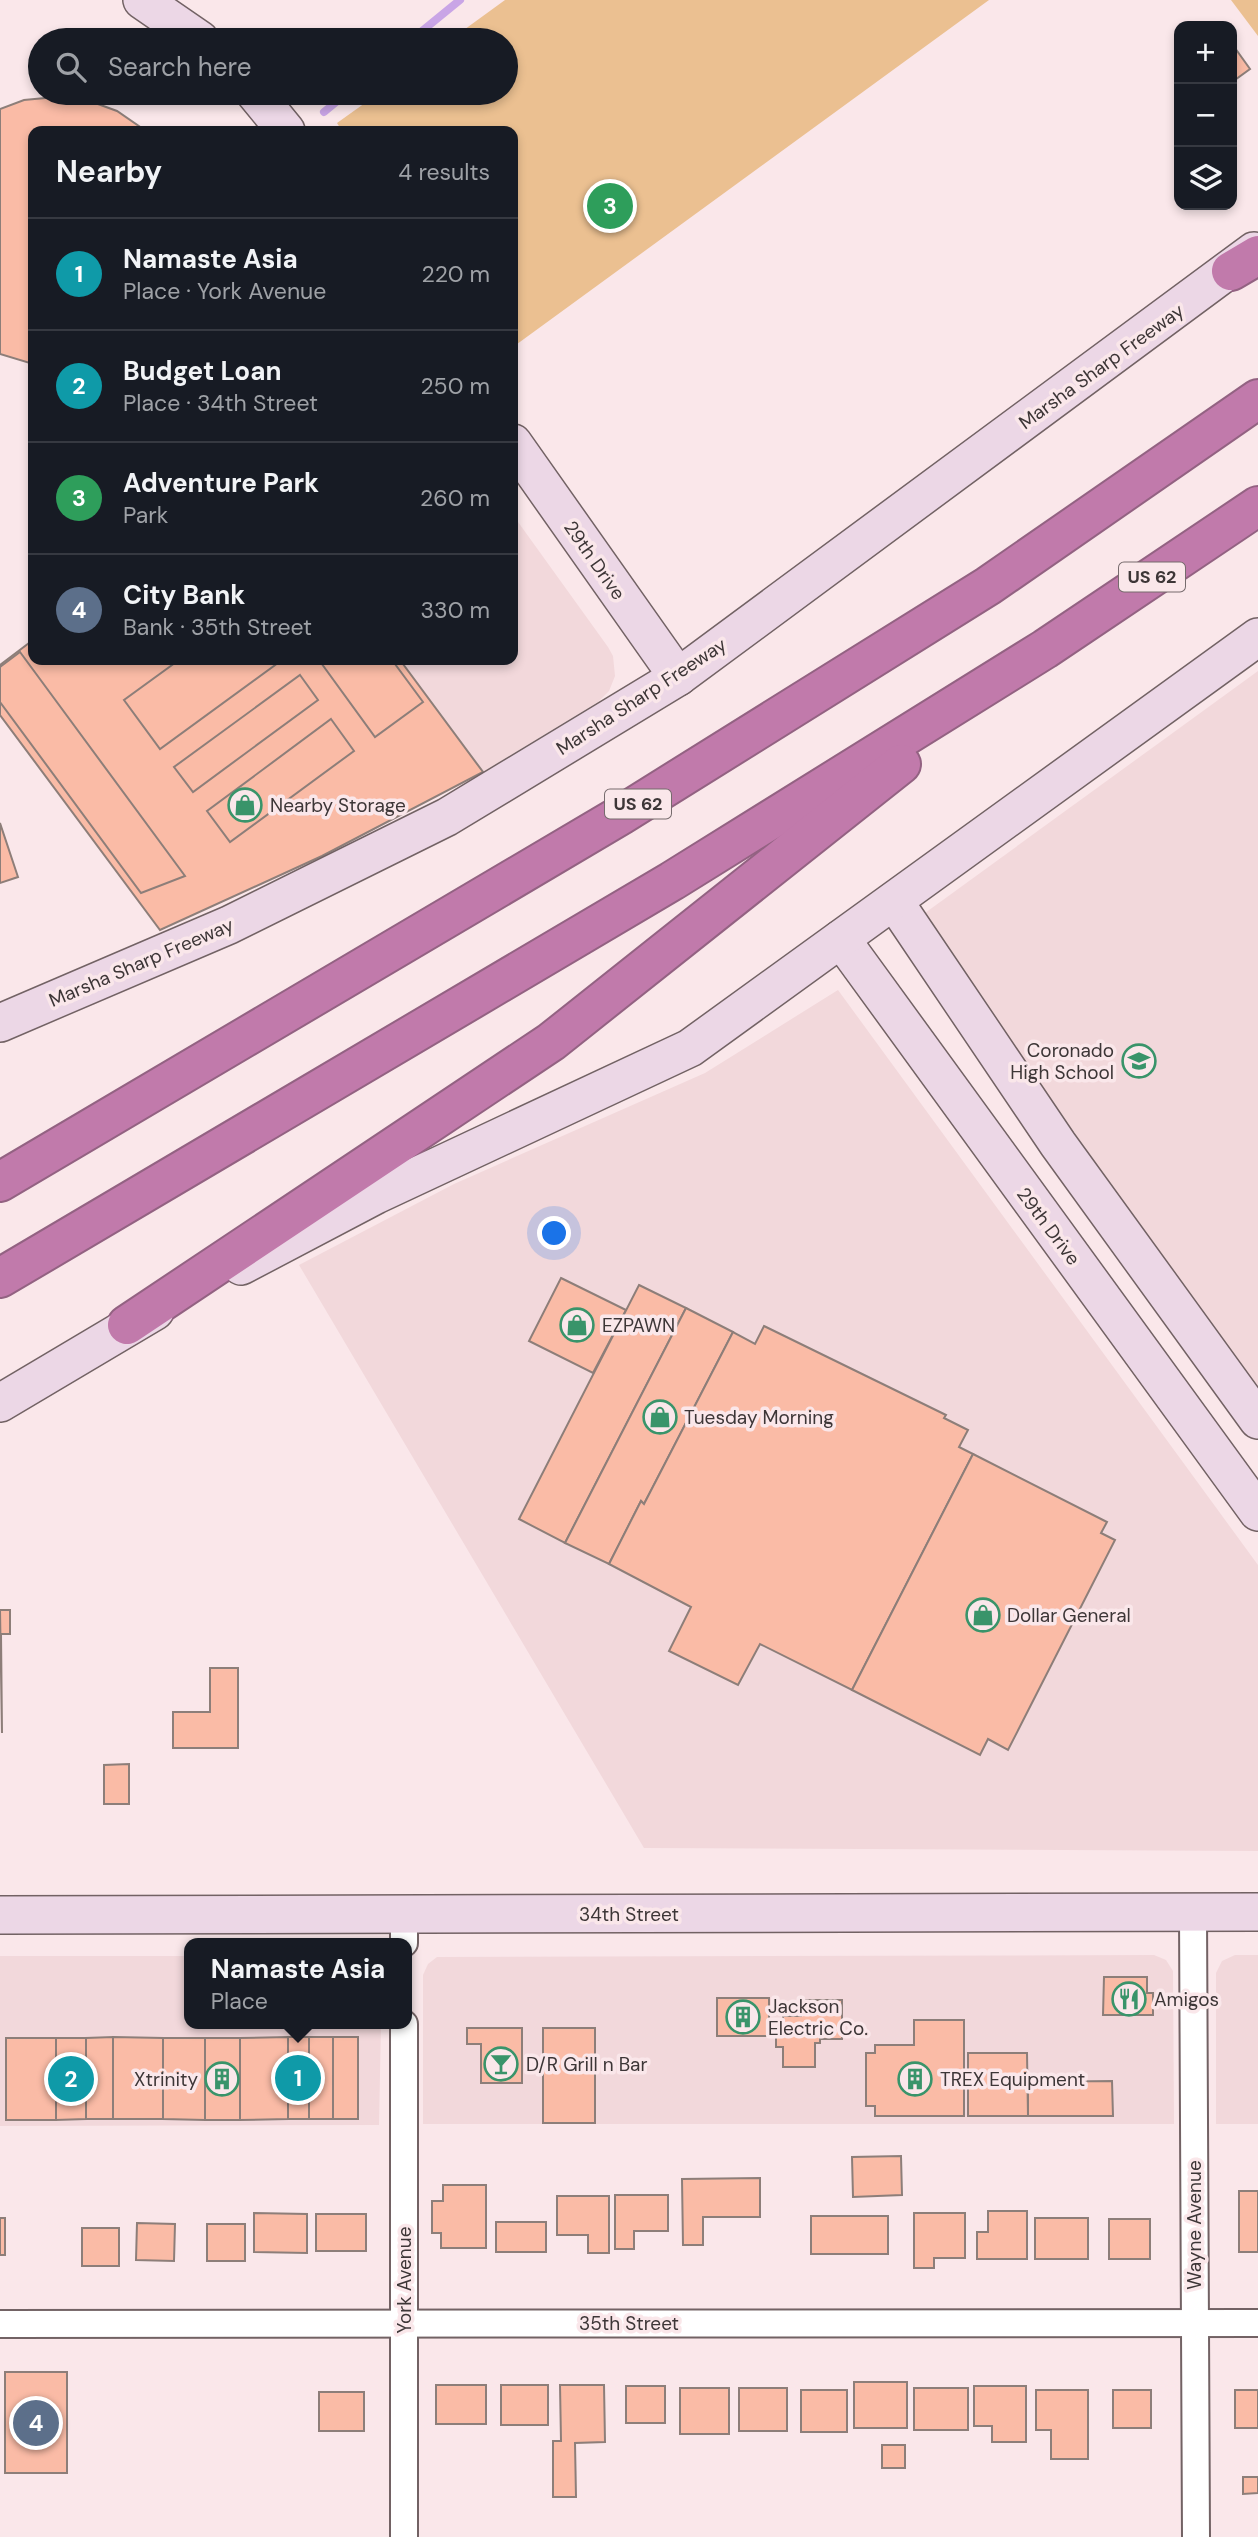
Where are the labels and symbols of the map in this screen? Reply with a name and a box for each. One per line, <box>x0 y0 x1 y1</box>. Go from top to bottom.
pin: 3 <box>587 180 633 232</box>
street label: Marsha Sharp Freeway <box>1014 298 1189 435</box>
street label: 29th Drive <box>558 516 631 605</box>
road number: US 62 <box>1119 562 1185 592</box>
street label: Marsha Sharp Freeway <box>551 632 732 761</box>
shop icon: Nearby Storage <box>226 786 264 824</box>
road number: US 62 <box>605 790 671 818</box>
place label: Nearby Storage <box>270 793 406 818</box>
street label: Marsha Sharp Freeway <box>45 912 238 1013</box>
place label: Coronado High School <box>1010 1038 1114 1085</box>
school or university icon: Coronado High School <box>1120 1042 1158 1080</box>
street label: 29th Drive <box>1011 1182 1086 1270</box>
your location <box>537 1216 571 1250</box>
shop icon: EZPAWN <box>558 1306 596 1344</box>
place label: EZPAWN <box>602 1313 675 1338</box>
shop icon: Tuesday Morning <box>641 1398 679 1436</box>
place label: Tuesday Morning <box>684 1405 834 1430</box>
shop icon: Dollar General <box>964 1596 1002 1634</box>
place label: Dollar General <box>1007 1603 1131 1628</box>
street label: 34th Street <box>579 1902 679 1927</box>
restaurant icon: Amigos <box>1110 1980 1148 2018</box>
place label: Amigos <box>1154 1987 1219 2012</box>
place label: Jackson Electric Co. <box>768 1994 868 2041</box>
building icon: Jackson Electric Co. <box>724 1998 762 2036</box>
bar icon: D/R Grill n Bar <box>482 2045 520 2083</box>
pin: 1 <box>275 2052 321 2104</box>
place label: D/R Grill n Bar <box>526 2052 647 2077</box>
pin: 2 <box>48 2053 94 2105</box>
building icon: Xtrinity <box>203 2060 241 2098</box>
building icon: TREX Equipment <box>896 2060 934 2098</box>
place label: Xtrinity <box>134 2067 198 2092</box>
place label: TREX Equipment <box>940 2067 1085 2092</box>
street label: Wayne Avenue <box>1182 2160 1207 2290</box>
street label: York Avenue <box>392 2227 417 2333</box>
street label: 35th Street <box>579 2311 679 2336</box>
pin: 4 <box>13 2397 59 2449</box>

